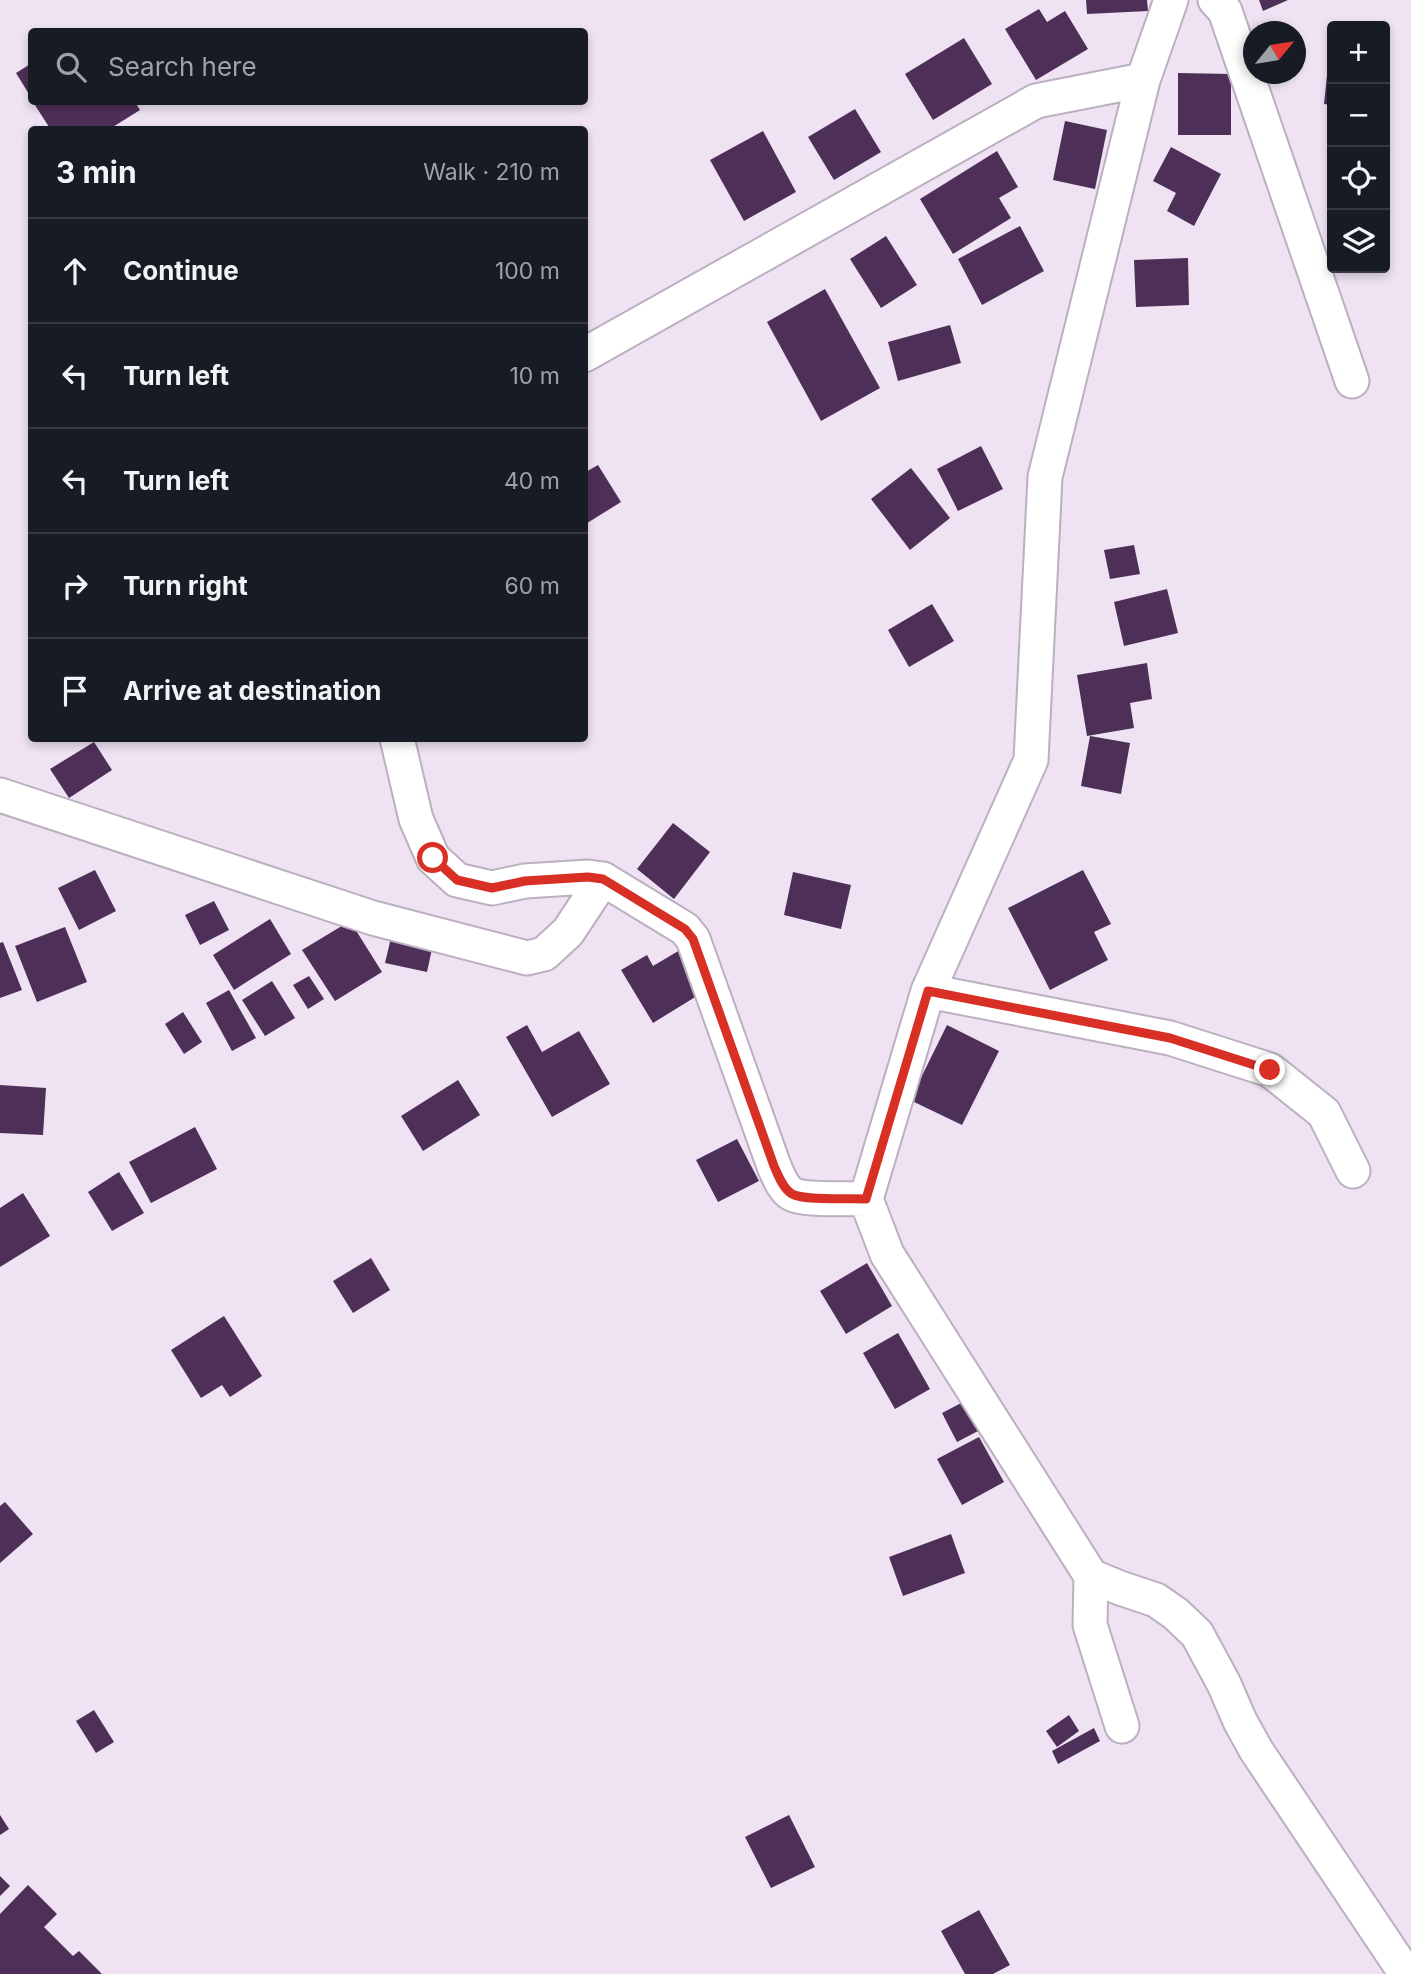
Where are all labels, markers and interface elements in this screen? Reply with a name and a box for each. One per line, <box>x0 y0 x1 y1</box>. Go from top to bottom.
north arrow <box>1243 21 1306 84</box>
map controls <box>1327 21 1390 273</box>
button: + <box>1327 21 1390 84</box>
search box <box>28 28 588 105</box>
icon: search <box>52 48 90 86</box>
text: Search here <box>108 51 257 82</box>
button: − <box>1327 84 1390 147</box>
button: locate <box>1327 147 1390 210</box>
text: 3 min <box>56 154 137 190</box>
text: Walk · 210 m <box>423 158 560 186</box>
button: layers <box>1327 210 1390 273</box>
icon: ahead <box>56 252 94 290</box>
text: Continue <box>123 255 239 286</box>
text: 100 m <box>495 257 560 285</box>
icon: left <box>56 357 94 395</box>
text: Turn left <box>123 360 229 391</box>
text: 10 m <box>510 362 560 390</box>
icon: left <box>56 462 94 500</box>
text: Turn left <box>123 465 229 496</box>
text: 40 m <box>504 467 560 495</box>
icon: right <box>56 567 94 605</box>
text: Turn right <box>123 570 248 601</box>
text: 60 m <box>505 572 560 600</box>
icon: arrive <box>56 672 94 710</box>
text: Arrive at destination <box>123 675 382 706</box>
route start <box>417 842 448 873</box>
route end <box>1254 1054 1285 1085</box>

